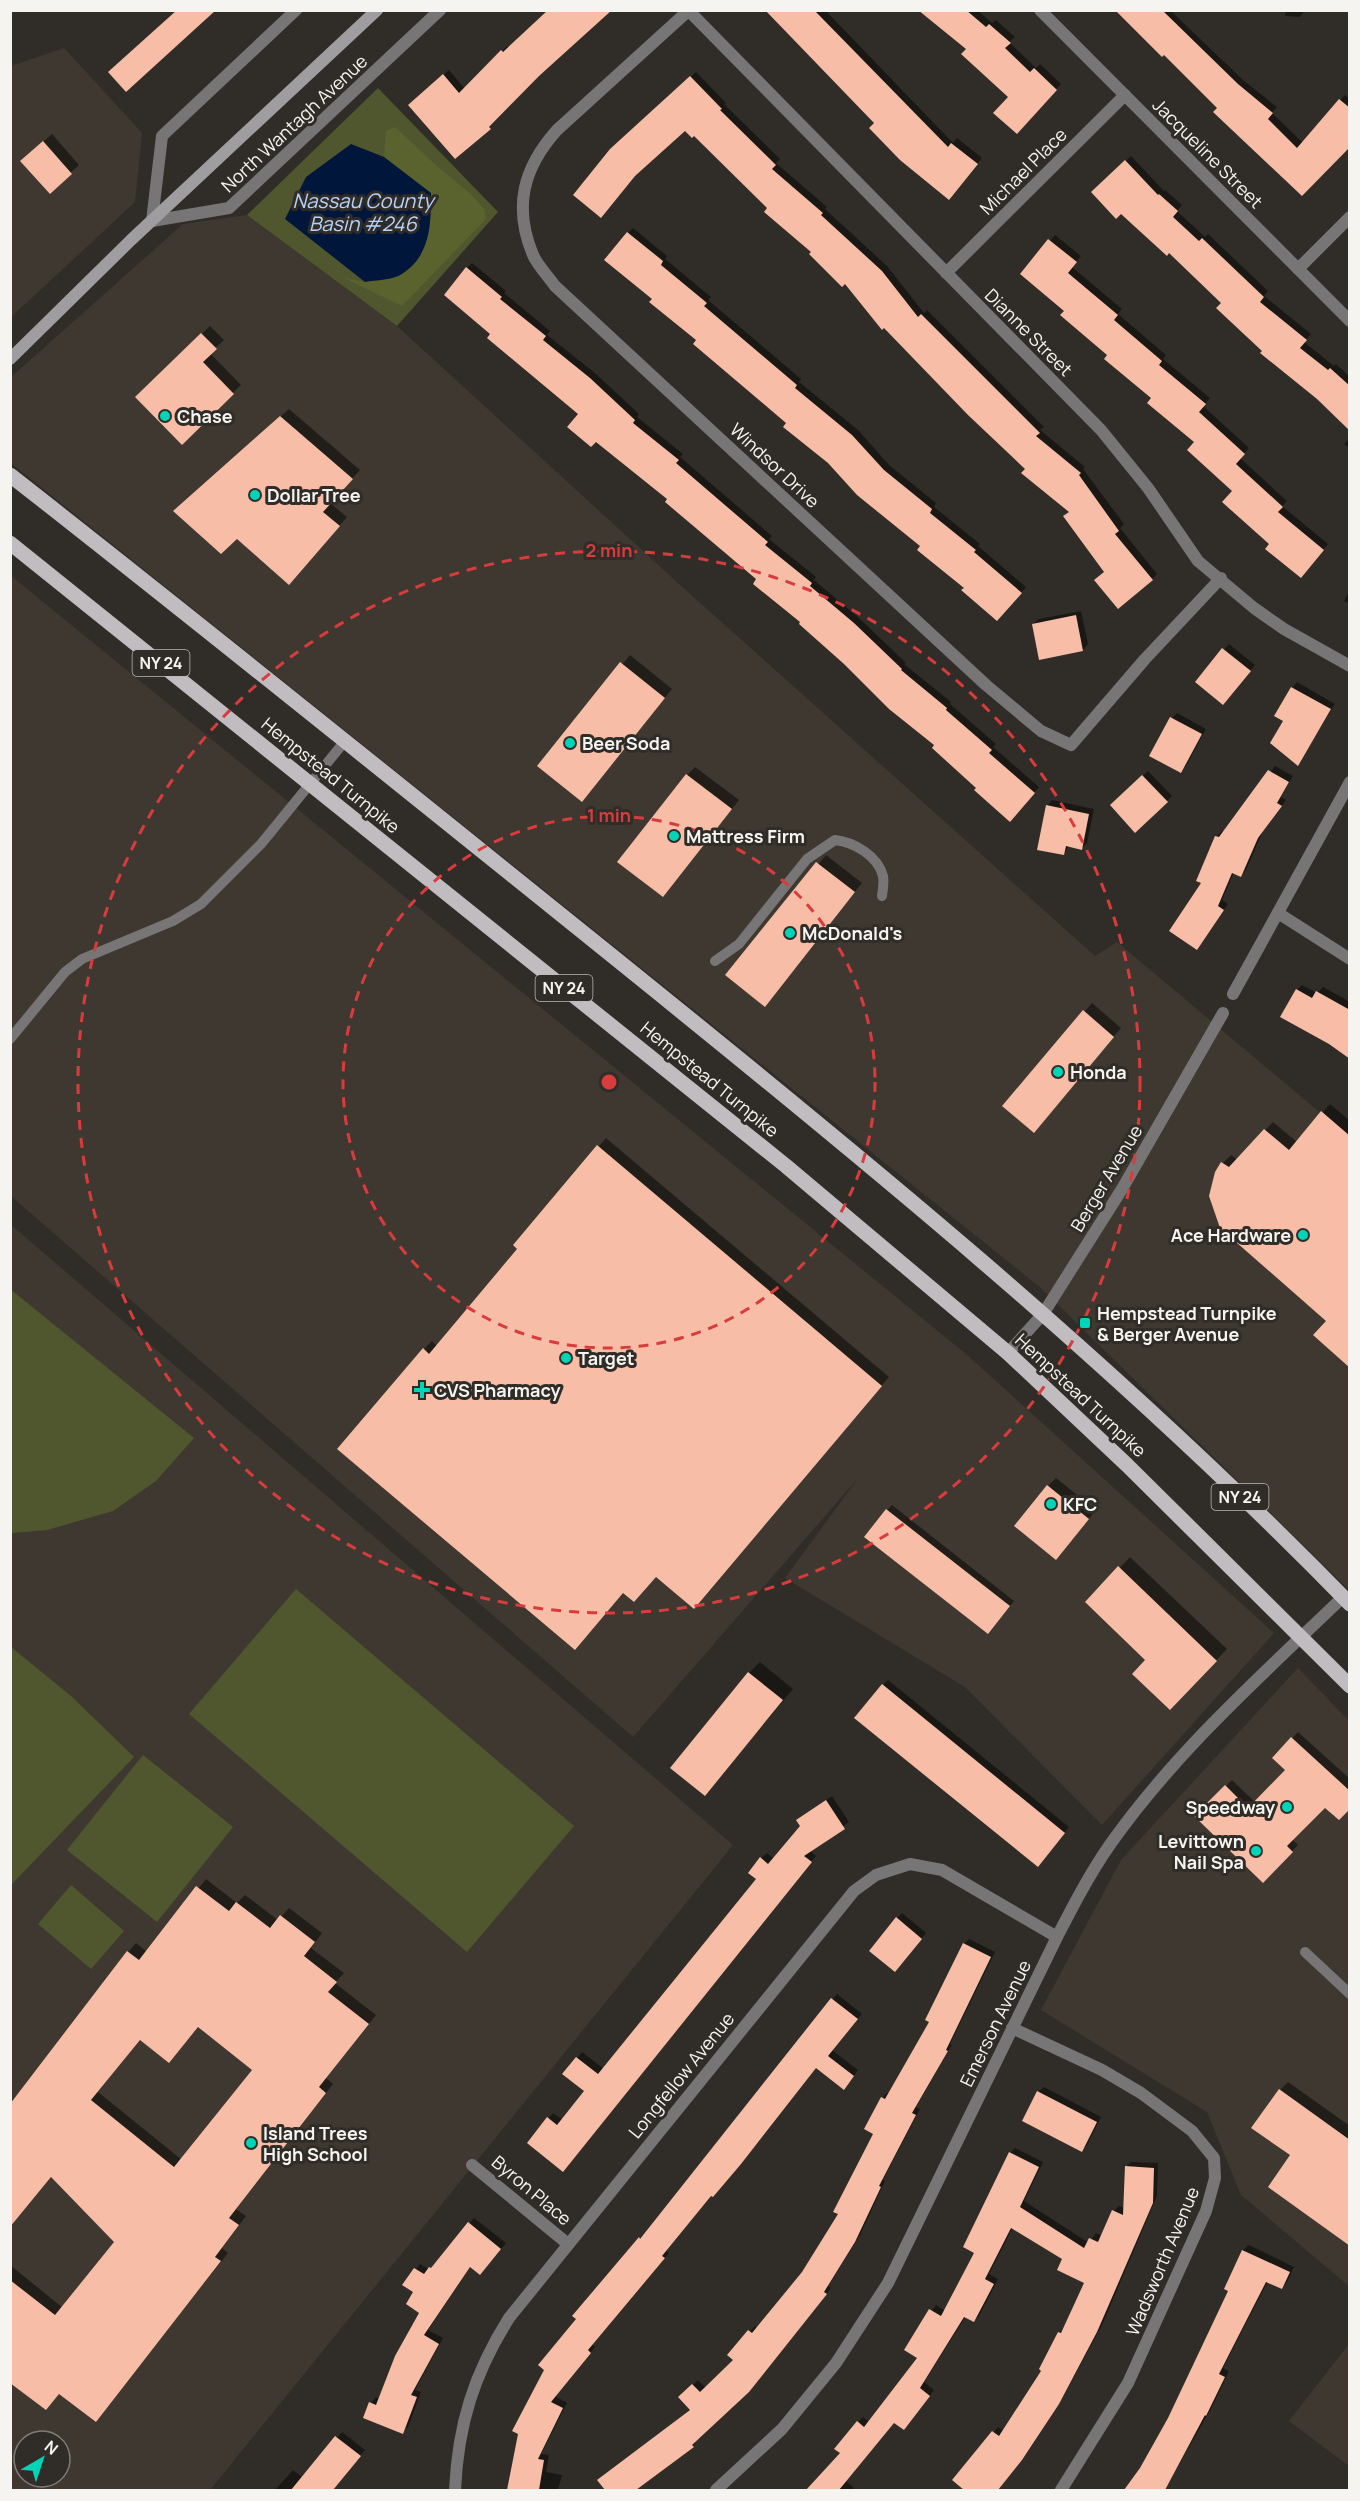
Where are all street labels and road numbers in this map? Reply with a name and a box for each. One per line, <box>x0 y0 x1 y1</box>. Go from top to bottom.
street label: North Wantagh Avenue <box>216 49 372 197</box>
street label: Jacqueline Street <box>1148 93 1268 213</box>
street label: Michael Place <box>974 122 1072 220</box>
street label: Dianne Street <box>980 283 1078 381</box>
street label: Windsor Drive <box>725 417 825 513</box>
road number: NY 24 <box>132 650 190 676</box>
street label: Hempstead Turnpike <box>257 712 405 838</box>
road number: NY 24 <box>536 975 592 1001</box>
street label: Hempstead Turnpike <box>636 1016 784 1142</box>
street label: Berger Avenue <box>1065 1120 1147 1236</box>
street label: Hempstead Turnpike <box>1010 1328 1152 1462</box>
road number: NY 24 <box>1212 1484 1268 1510</box>
street label: Emerson Avenue <box>954 1956 1036 2090</box>
street label: Longfellow Avenue <box>623 2007 739 2143</box>
street label: Byron Place <box>487 2150 577 2230</box>
street label: Wadsworth Avenue <box>1120 2183 1204 2339</box>

